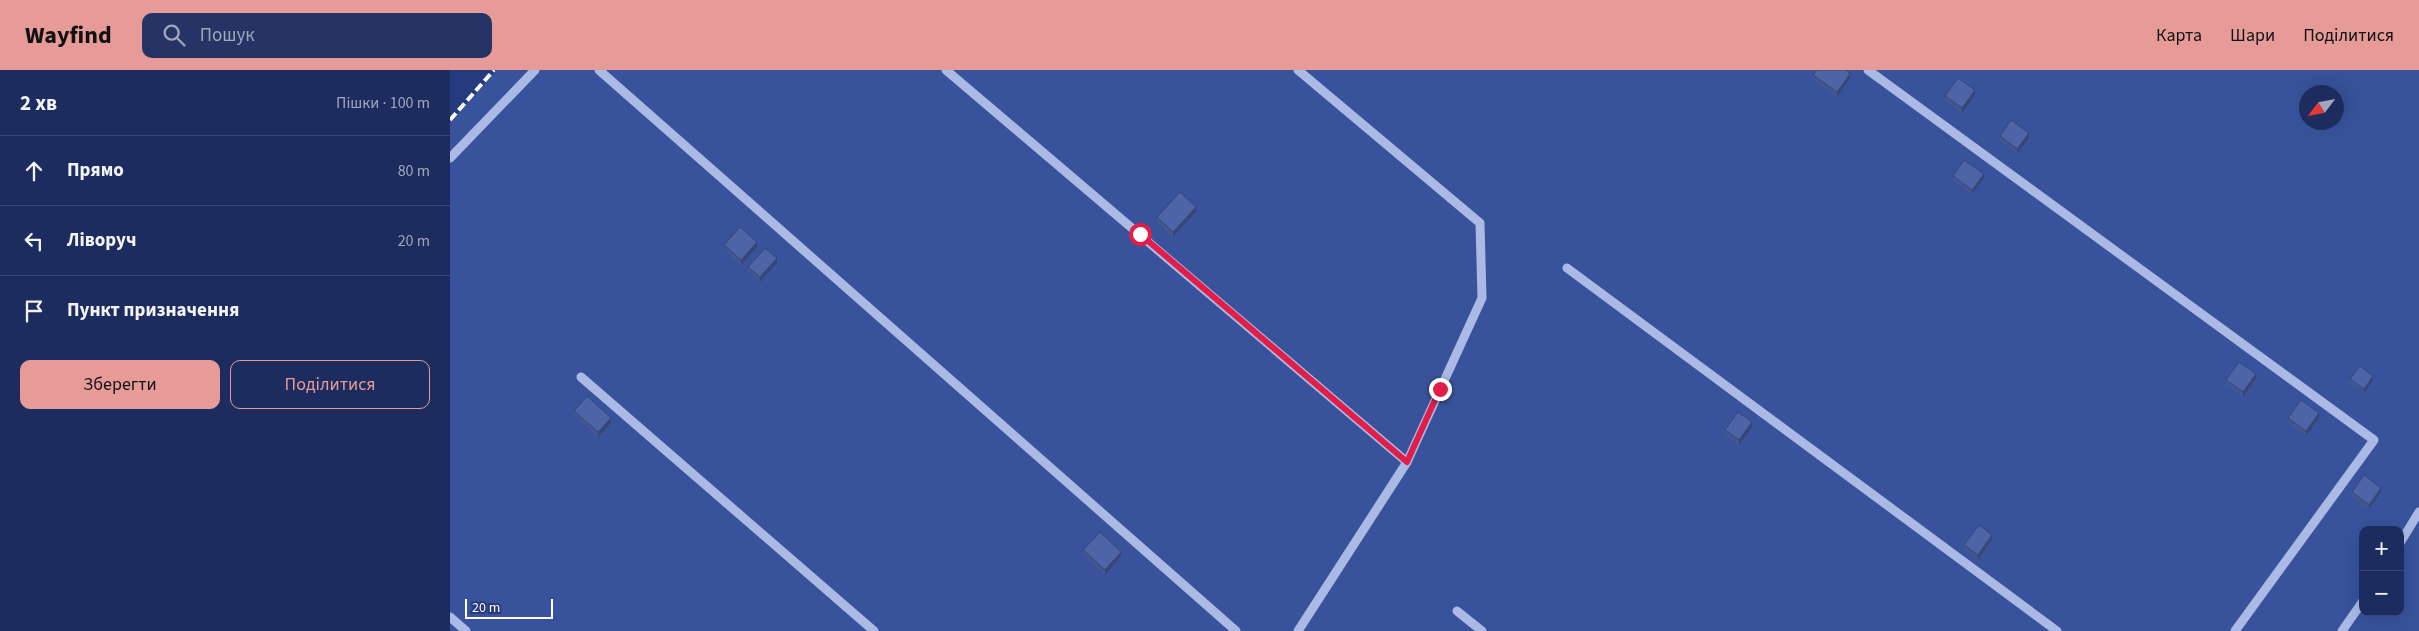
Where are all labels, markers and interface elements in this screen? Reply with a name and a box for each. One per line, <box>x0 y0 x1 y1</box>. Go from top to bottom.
search box <box>142 13 492 58</box>
text: Wayfind <box>25 18 112 53</box>
icon: search <box>160 21 188 49</box>
text: Пошук <box>200 22 255 49</box>
text: Карта <box>2156 23 2202 48</box>
text: Шари <box>2230 23 2275 48</box>
text: Поділитися <box>2303 23 2394 48</box>
north arrow <box>2299 85 2344 130</box>
text: 2 хв <box>20 88 57 118</box>
text: Пішки · 100 m <box>336 92 430 114</box>
icon: ahead <box>20 157 48 185</box>
text: Прямо <box>67 157 124 184</box>
text: 80 m <box>398 160 430 182</box>
route start <box>1129 223 1152 246</box>
icon: left <box>20 227 48 255</box>
text: Ліворуч <box>67 227 136 254</box>
text: 20 m <box>398 230 430 252</box>
icon: arrive <box>20 297 48 325</box>
text: Пункт призначення <box>67 297 239 324</box>
button: Зберегти <box>20 360 220 409</box>
button: Поділитися <box>230 360 430 409</box>
route end <box>1429 378 1452 401</box>
map controls <box>2359 526 2404 616</box>
button: + <box>2359 526 2404 571</box>
button: − <box>2359 571 2404 616</box>
scale bar <box>465 596 552 619</box>
text: 20 m <box>472 598 500 618</box>

